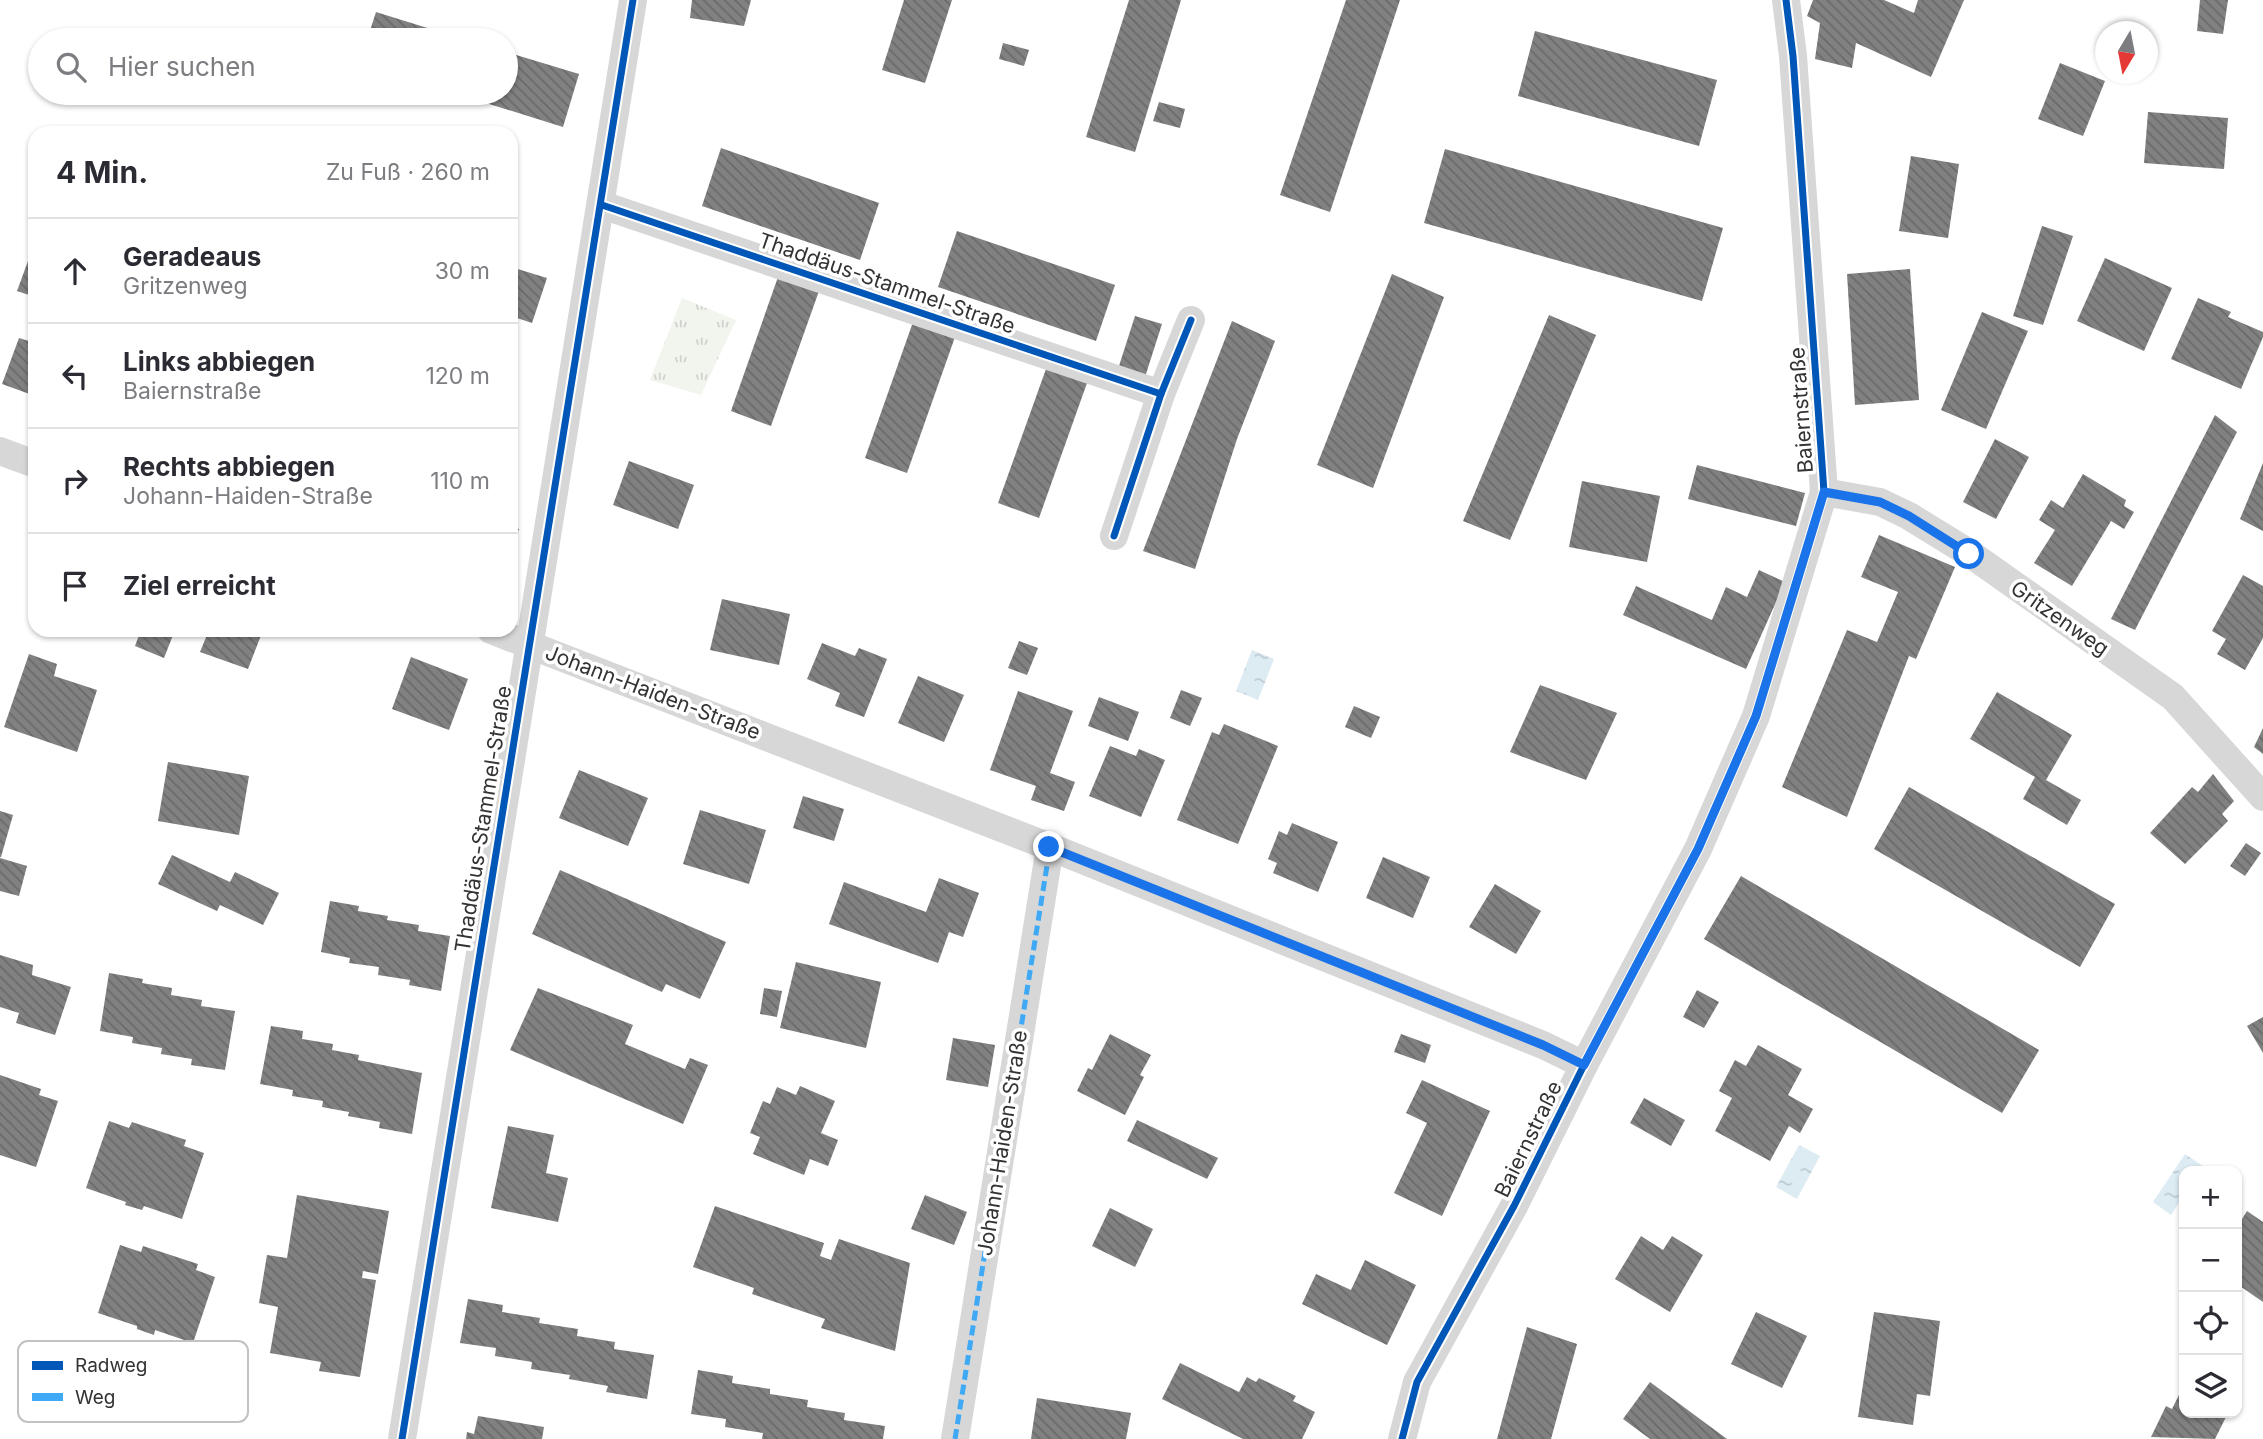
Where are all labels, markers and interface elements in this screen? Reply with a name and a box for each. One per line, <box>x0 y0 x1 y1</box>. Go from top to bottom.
north arrow <box>2095 21 2158 84</box>
search box <box>28 28 518 105</box>
icon: search <box>52 48 90 86</box>
text: Hier suchen <box>108 51 256 82</box>
text: 4 Min. <box>56 154 148 190</box>
text: Zu Fuß · 260 m <box>326 158 490 186</box>
street label: Thaddäus-Stammel-Straße <box>755 227 1019 339</box>
text: Geradeaus <box>123 241 261 272</box>
icon: ahead <box>56 252 94 290</box>
text: 30 m <box>435 257 490 285</box>
text: Gritzenweg <box>123 272 248 300</box>
text: Links abbiegen <box>123 346 315 377</box>
street label: Baiernstraße <box>1784 346 1818 474</box>
icon: left <box>56 357 94 395</box>
text: 120 m <box>425 362 490 390</box>
text: Baiernstraße <box>123 377 261 405</box>
text: Rechts abbiegen <box>123 451 335 482</box>
icon: right <box>56 462 94 500</box>
text: 110 m <box>430 467 490 495</box>
text: Johann-Haiden-Straße <box>123 482 373 510</box>
route start <box>1953 538 1984 569</box>
icon: arrive <box>56 567 94 605</box>
text: Ziel erreicht <box>123 570 276 601</box>
street label: Gritzenweg <box>2006 575 2114 661</box>
street label: Johann-Haiden-Straße <box>542 639 764 745</box>
street label: Thaddäus-Stammel-Straße <box>450 684 516 954</box>
route end <box>1033 831 1064 862</box>
street label: Johann-Haiden-Straße <box>972 1028 1032 1258</box>
street label: Baiernstraße <box>1489 1077 1567 1201</box>
map controls <box>2179 1166 2242 1418</box>
button: + <box>2179 1166 2242 1229</box>
button: − <box>2179 1229 2242 1292</box>
button: locate <box>2179 1292 2242 1355</box>
legend <box>18 1341 248 1422</box>
text: Radweg <box>75 1354 147 1377</box>
button: layers <box>2179 1355 2242 1418</box>
text: Weg <box>75 1386 116 1409</box>

